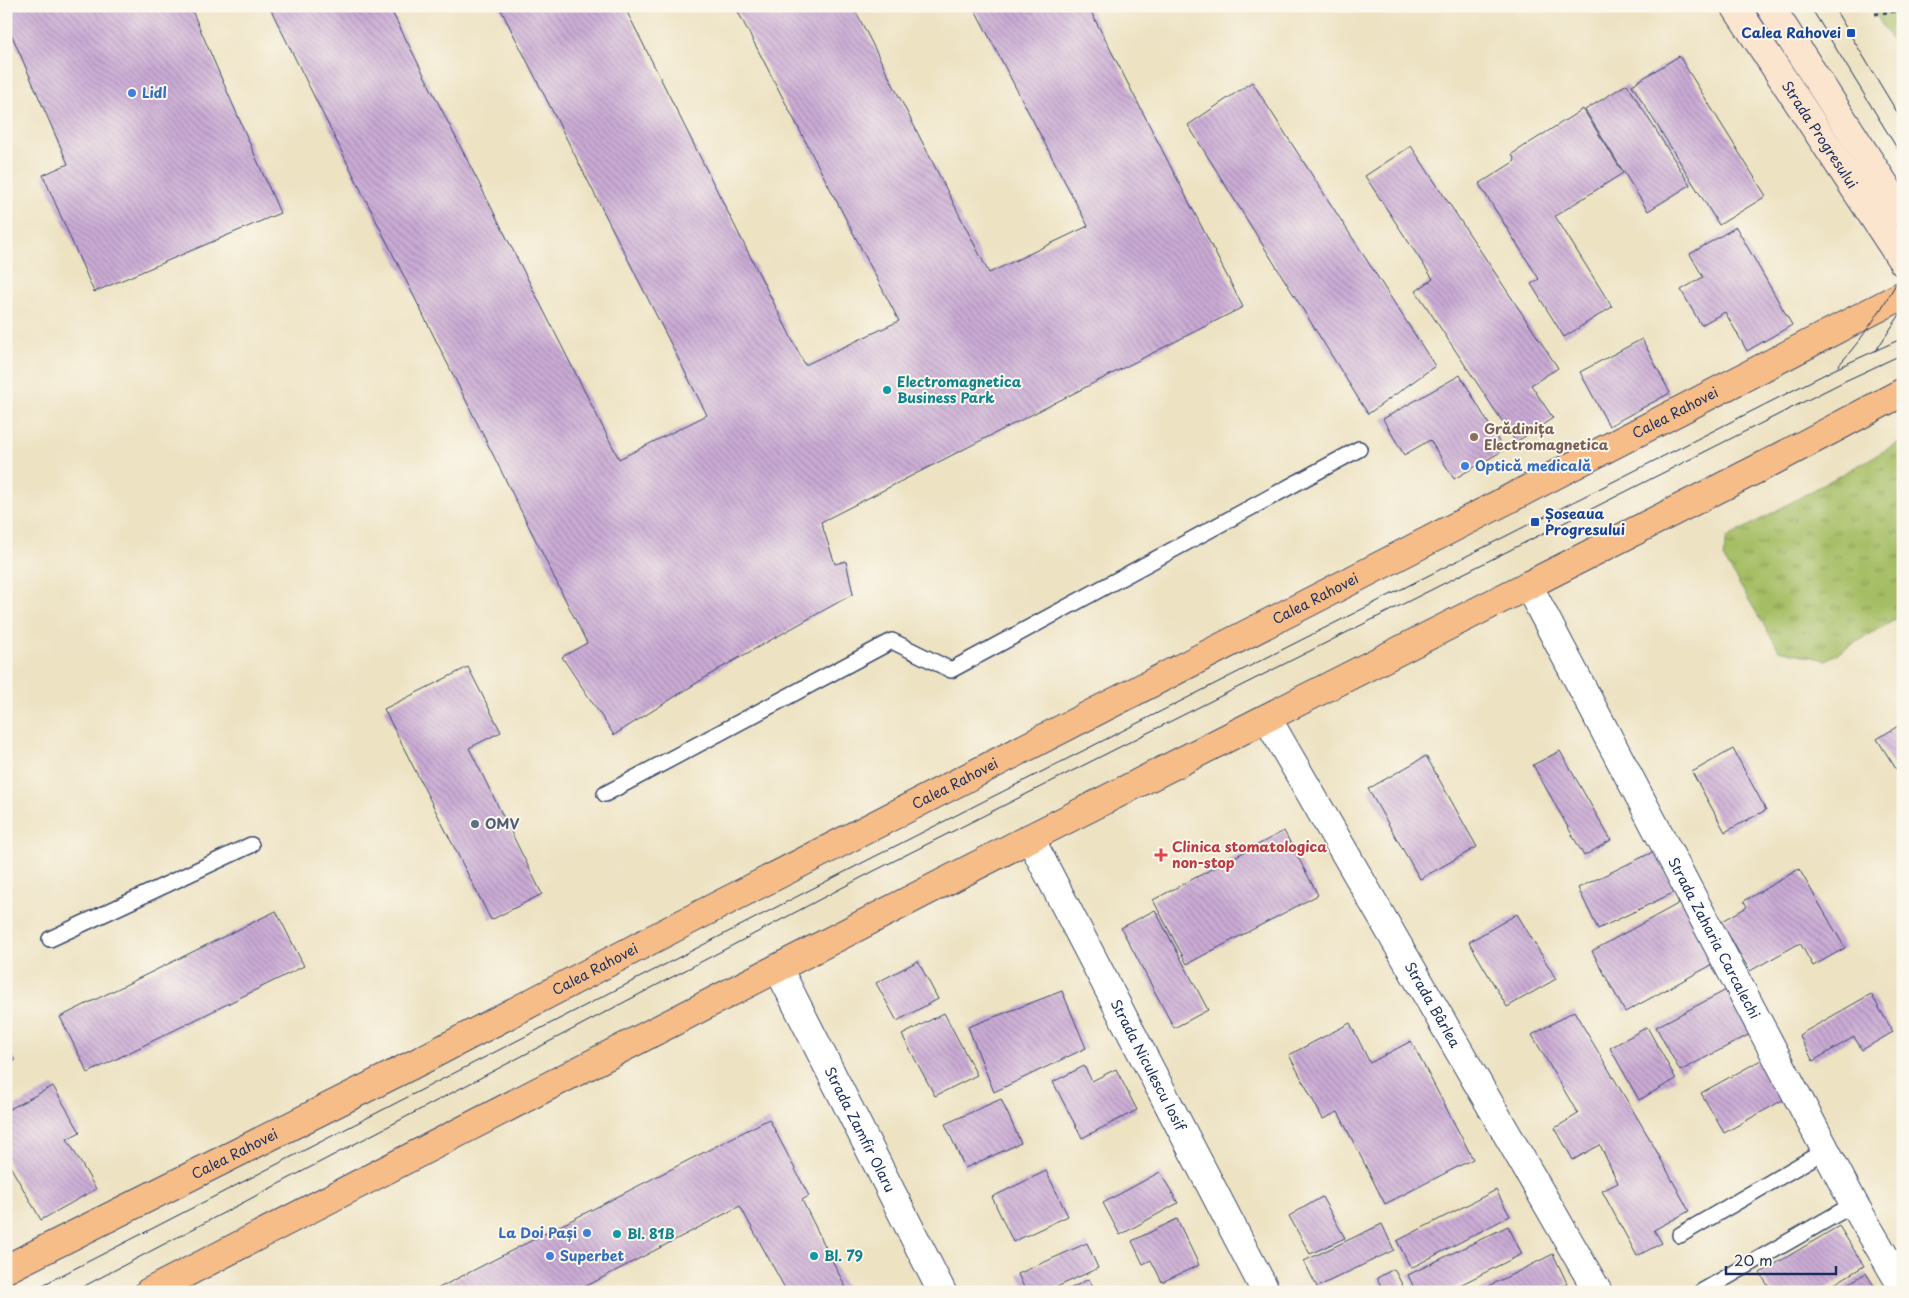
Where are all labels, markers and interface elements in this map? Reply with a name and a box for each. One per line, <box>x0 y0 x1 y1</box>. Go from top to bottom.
place label: Calea Rahovei <box>1741 22 1841 43</box>
marker: Calea Rahovei <box>1845 27 1857 39</box>
street label: Strada Progresului <box>1777 76 1863 193</box>
place label: Lidl <box>142 82 167 103</box>
marker: Lidl <box>126 87 138 99</box>
place label: Electromagnetica Business Park <box>897 371 1022 408</box>
street label: Calea Rahovei <box>1628 381 1722 443</box>
marker: Electromagnetica Business Park <box>881 384 893 396</box>
place label: Grădinița Electromagnetica <box>1484 418 1609 455</box>
marker: Grădinița Electromagnetica <box>1468 431 1480 443</box>
place label: Optică medicală <box>1475 455 1592 476</box>
marker: Optică medicală <box>1459 460 1471 472</box>
place label: Șoseaua Progresului <box>1545 503 1625 540</box>
marker: Șoseaua Progresului <box>1529 516 1541 528</box>
street label: Calea Rahovei <box>1268 567 1362 629</box>
street label: Calea Rahovei <box>908 752 1002 814</box>
place label: OMV <box>485 813 519 834</box>
marker: OMV <box>469 818 481 830</box>
place label: Clinica stomatologica non-stop <box>1172 836 1327 873</box>
marker: Clinica stomatologica non-stop <box>1154 848 1168 862</box>
street label: Strada Zaharia Carcalechi <box>1663 853 1766 1022</box>
street label: Calea Rahovei <box>548 938 642 1000</box>
street label: Strada Bârlea <box>1400 958 1466 1052</box>
street label: Strada Niculescu Iosif <box>1106 995 1192 1135</box>
street label: Strada Zamfir Olaru <box>820 1063 901 1196</box>
street label: Calea Rahovei <box>188 1123 281 1184</box>
place label: La Doi Pași <box>499 1222 577 1243</box>
place label: Bl. 81B <box>627 1223 675 1244</box>
marker: La Doi Pași <box>581 1227 593 1239</box>
marker: Bl. 81B <box>611 1228 623 1240</box>
scale bar <box>1726 1243 1836 1275</box>
place label: Superbet <box>560 1245 625 1266</box>
place label: Bl. 79 <box>824 1245 863 1266</box>
text: 20 m <box>1734 1248 1773 1271</box>
marker: Superbet <box>544 1250 556 1262</box>
marker: Bl. 79 <box>808 1250 820 1262</box>

